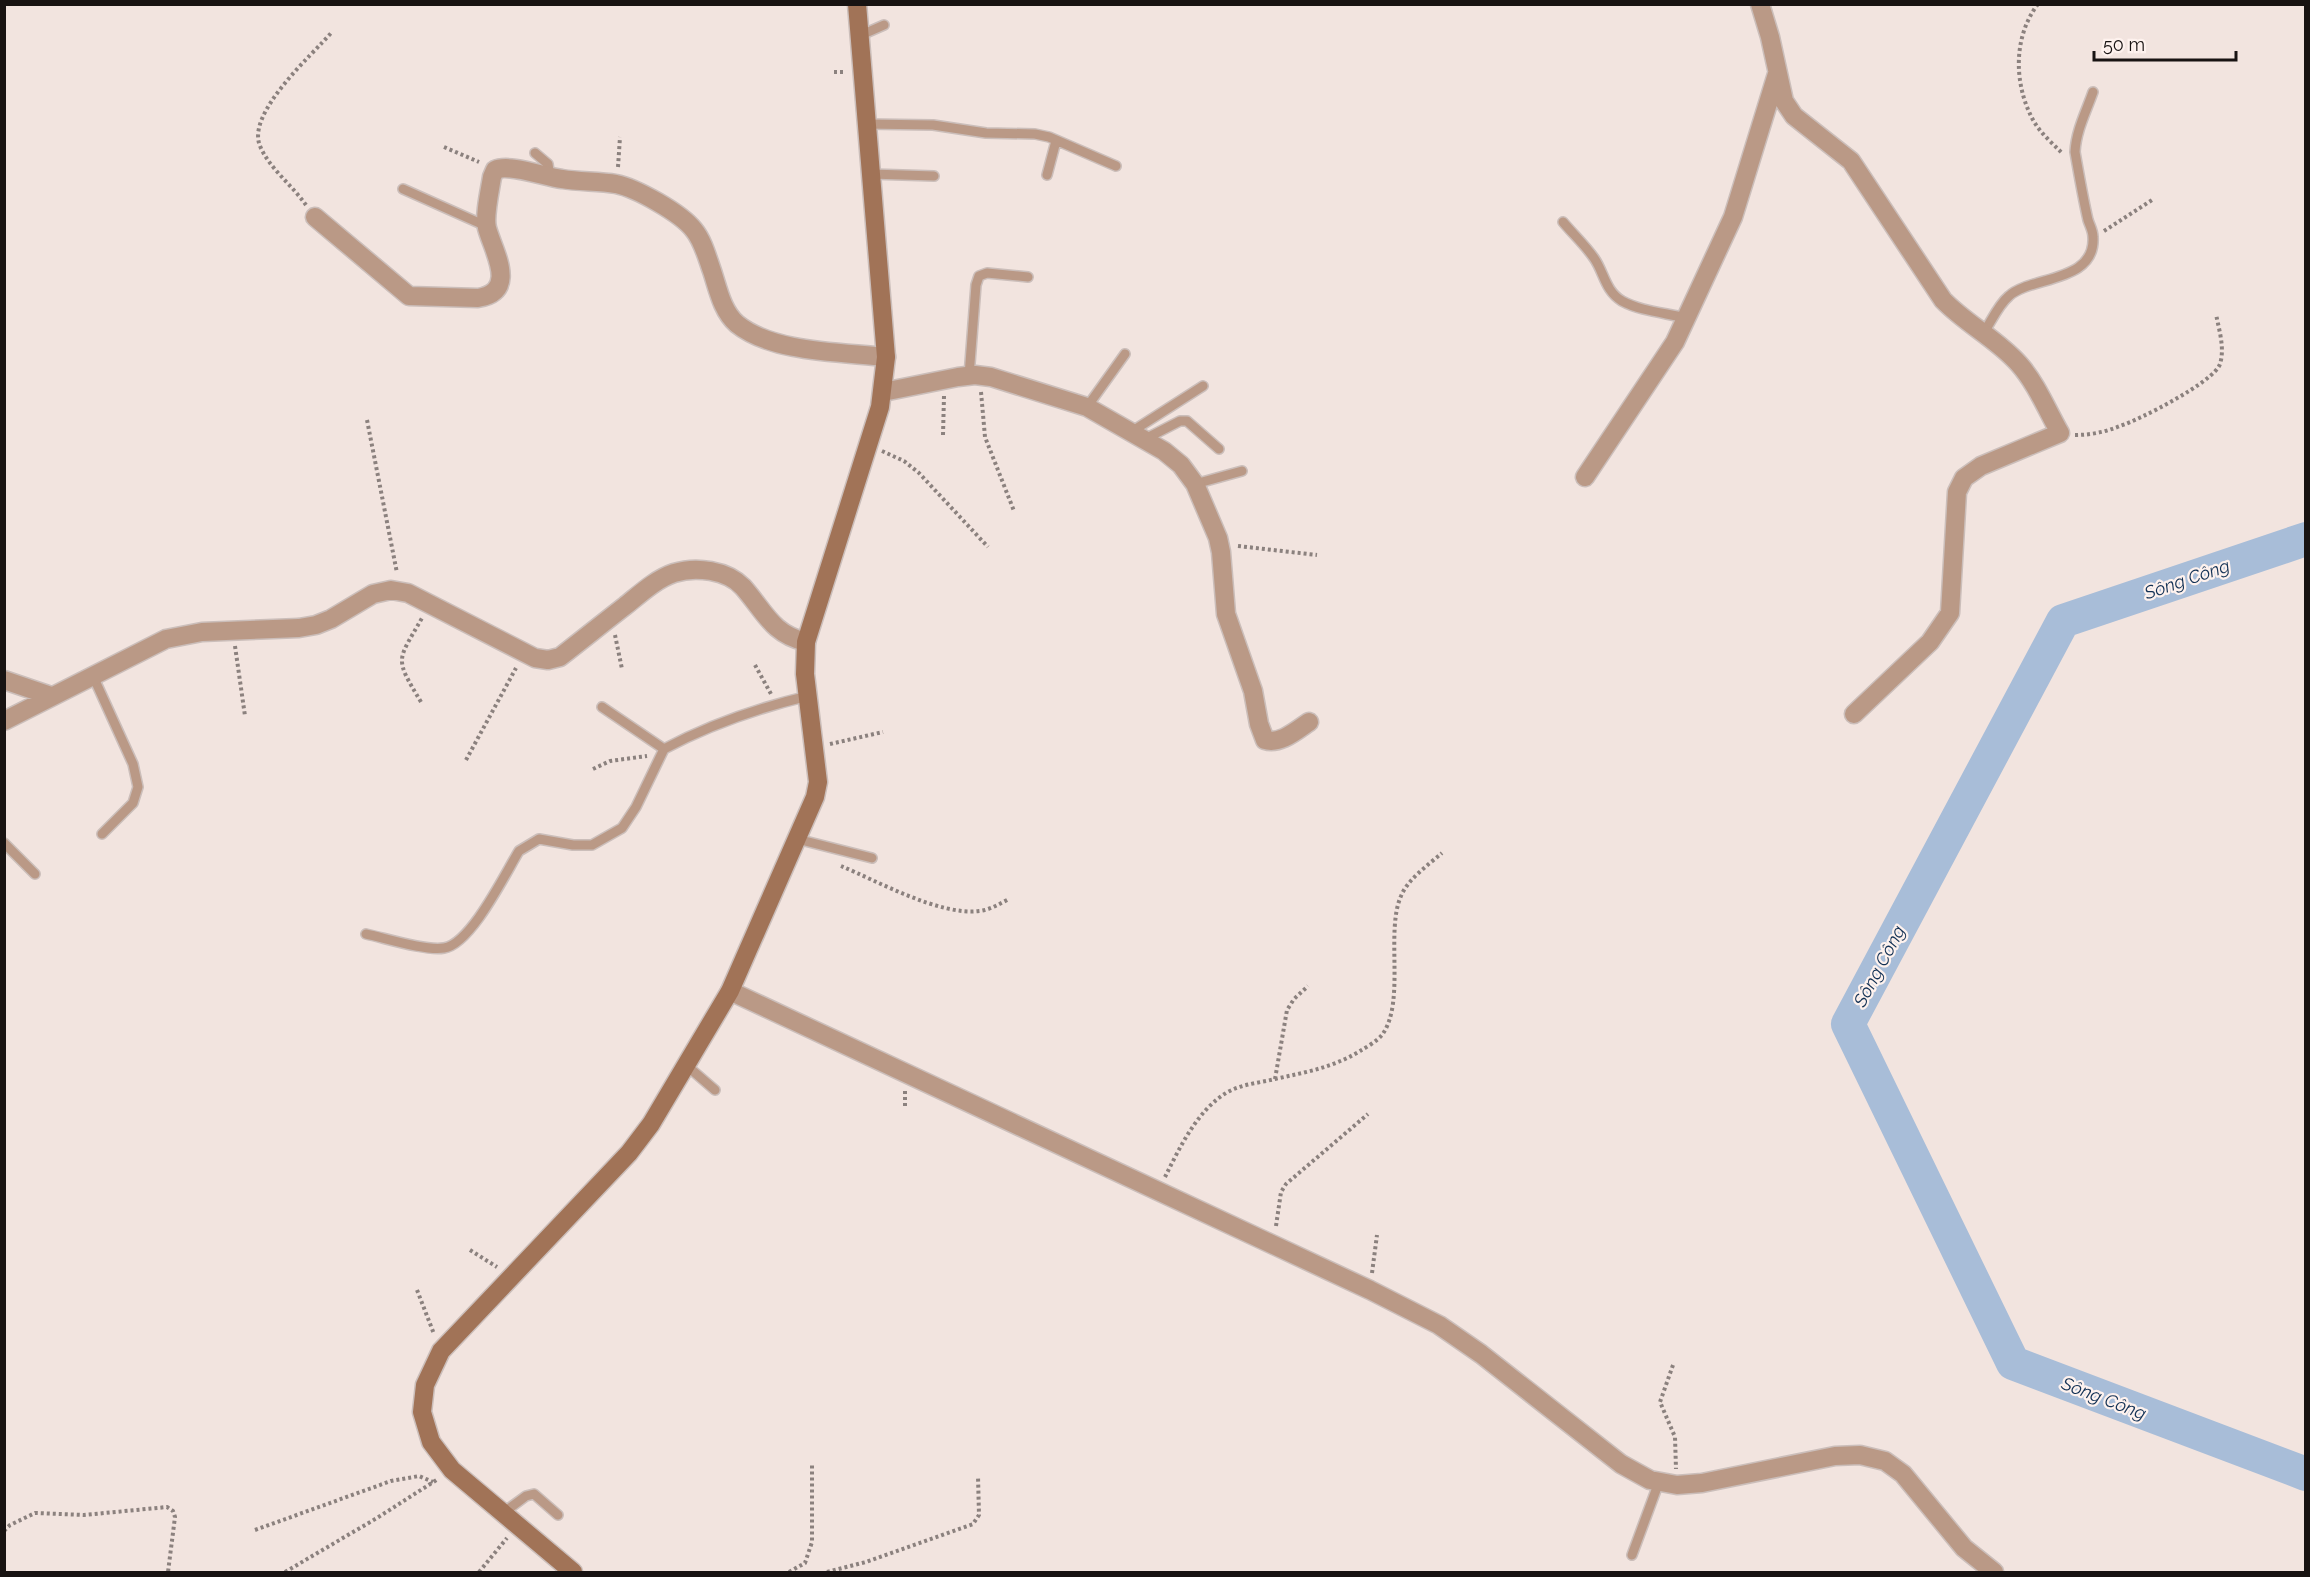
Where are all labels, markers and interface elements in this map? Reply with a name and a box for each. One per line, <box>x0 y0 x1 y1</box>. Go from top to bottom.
scale bar <box>2094 24 2236 62</box>
text: 50 m <box>2103 34 2145 55</box>
water label: Sông Công <box>2141 554 2233 604</box>
water label: Sông Công <box>1848 922 1909 1011</box>
water label: Sông Công <box>2058 1372 2150 1424</box>

